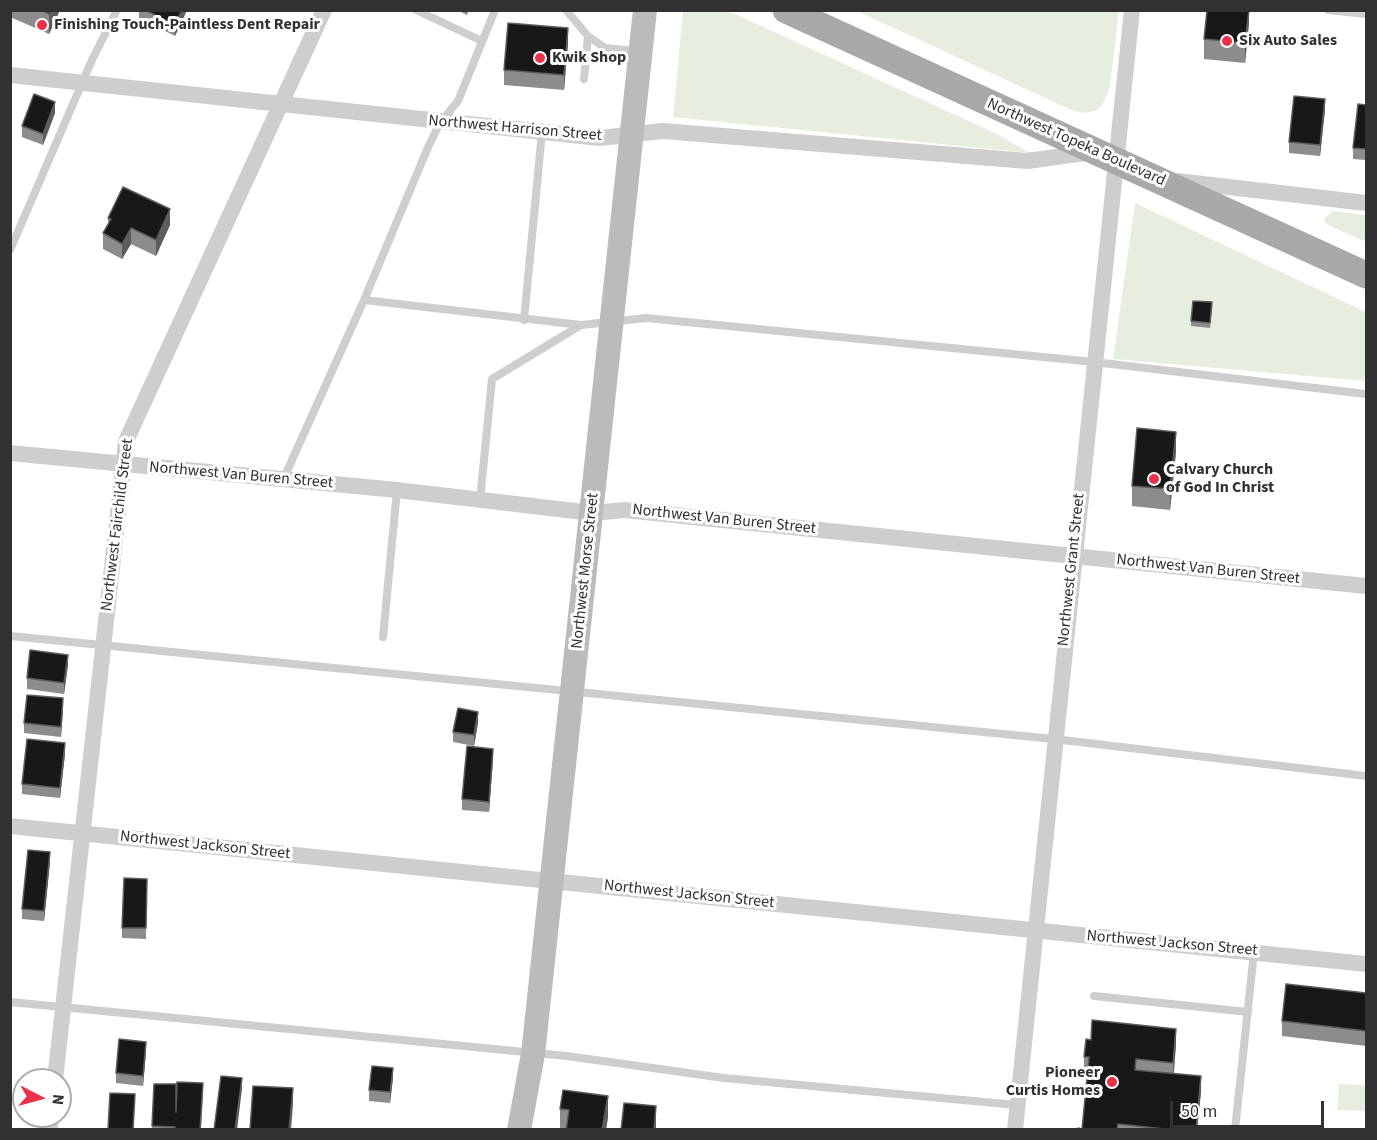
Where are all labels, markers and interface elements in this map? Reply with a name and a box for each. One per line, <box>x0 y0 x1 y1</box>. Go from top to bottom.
place label: Finishing Touch-Paintless Dent Repair <box>54 15 320 35</box>
marker: Finishing Touch-Paintless Dent Repair <box>35 18 49 32</box>
place label: Six Auto Sales <box>1239 31 1337 51</box>
marker: Six Auto Sales <box>1220 34 1234 48</box>
place label: Kwik Shop <box>552 48 626 68</box>
marker: Kwik Shop <box>533 51 547 65</box>
street label: Northwest Topeka Boulevard <box>984 95 1168 191</box>
street label: Northwest Harrison Street <box>427 112 603 146</box>
street label: Northwest Fairchild Street <box>98 437 138 613</box>
street label: Northwest Van Buren Street <box>148 458 334 494</box>
place label: Calvary Church of God In Christ <box>1166 460 1274 498</box>
marker: Calvary Church of God In Christ <box>1147 472 1161 486</box>
street label: Northwest Morse Street <box>568 492 604 650</box>
street label: Northwest Grant Street <box>1054 493 1090 647</box>
street label: Northwest Van Buren Street <box>631 501 817 539</box>
street label: Northwest Van Buren Street <box>1115 551 1301 589</box>
street label: Northwest Jackson Street <box>119 827 291 865</box>
street label: Northwest Jackson Street <box>603 876 775 914</box>
street label: Northwest Jackson Street <box>1086 927 1258 961</box>
place label: Pioneer Curtis Homes <box>1006 1063 1100 1101</box>
north arrow <box>12 1068 72 1128</box>
marker: Pioneer Curtis Homes <box>1105 1075 1119 1089</box>
scale bar <box>1173 1089 1328 1127</box>
text: N <box>46 1093 69 1106</box>
text: 50 m <box>1181 1099 1217 1124</box>

